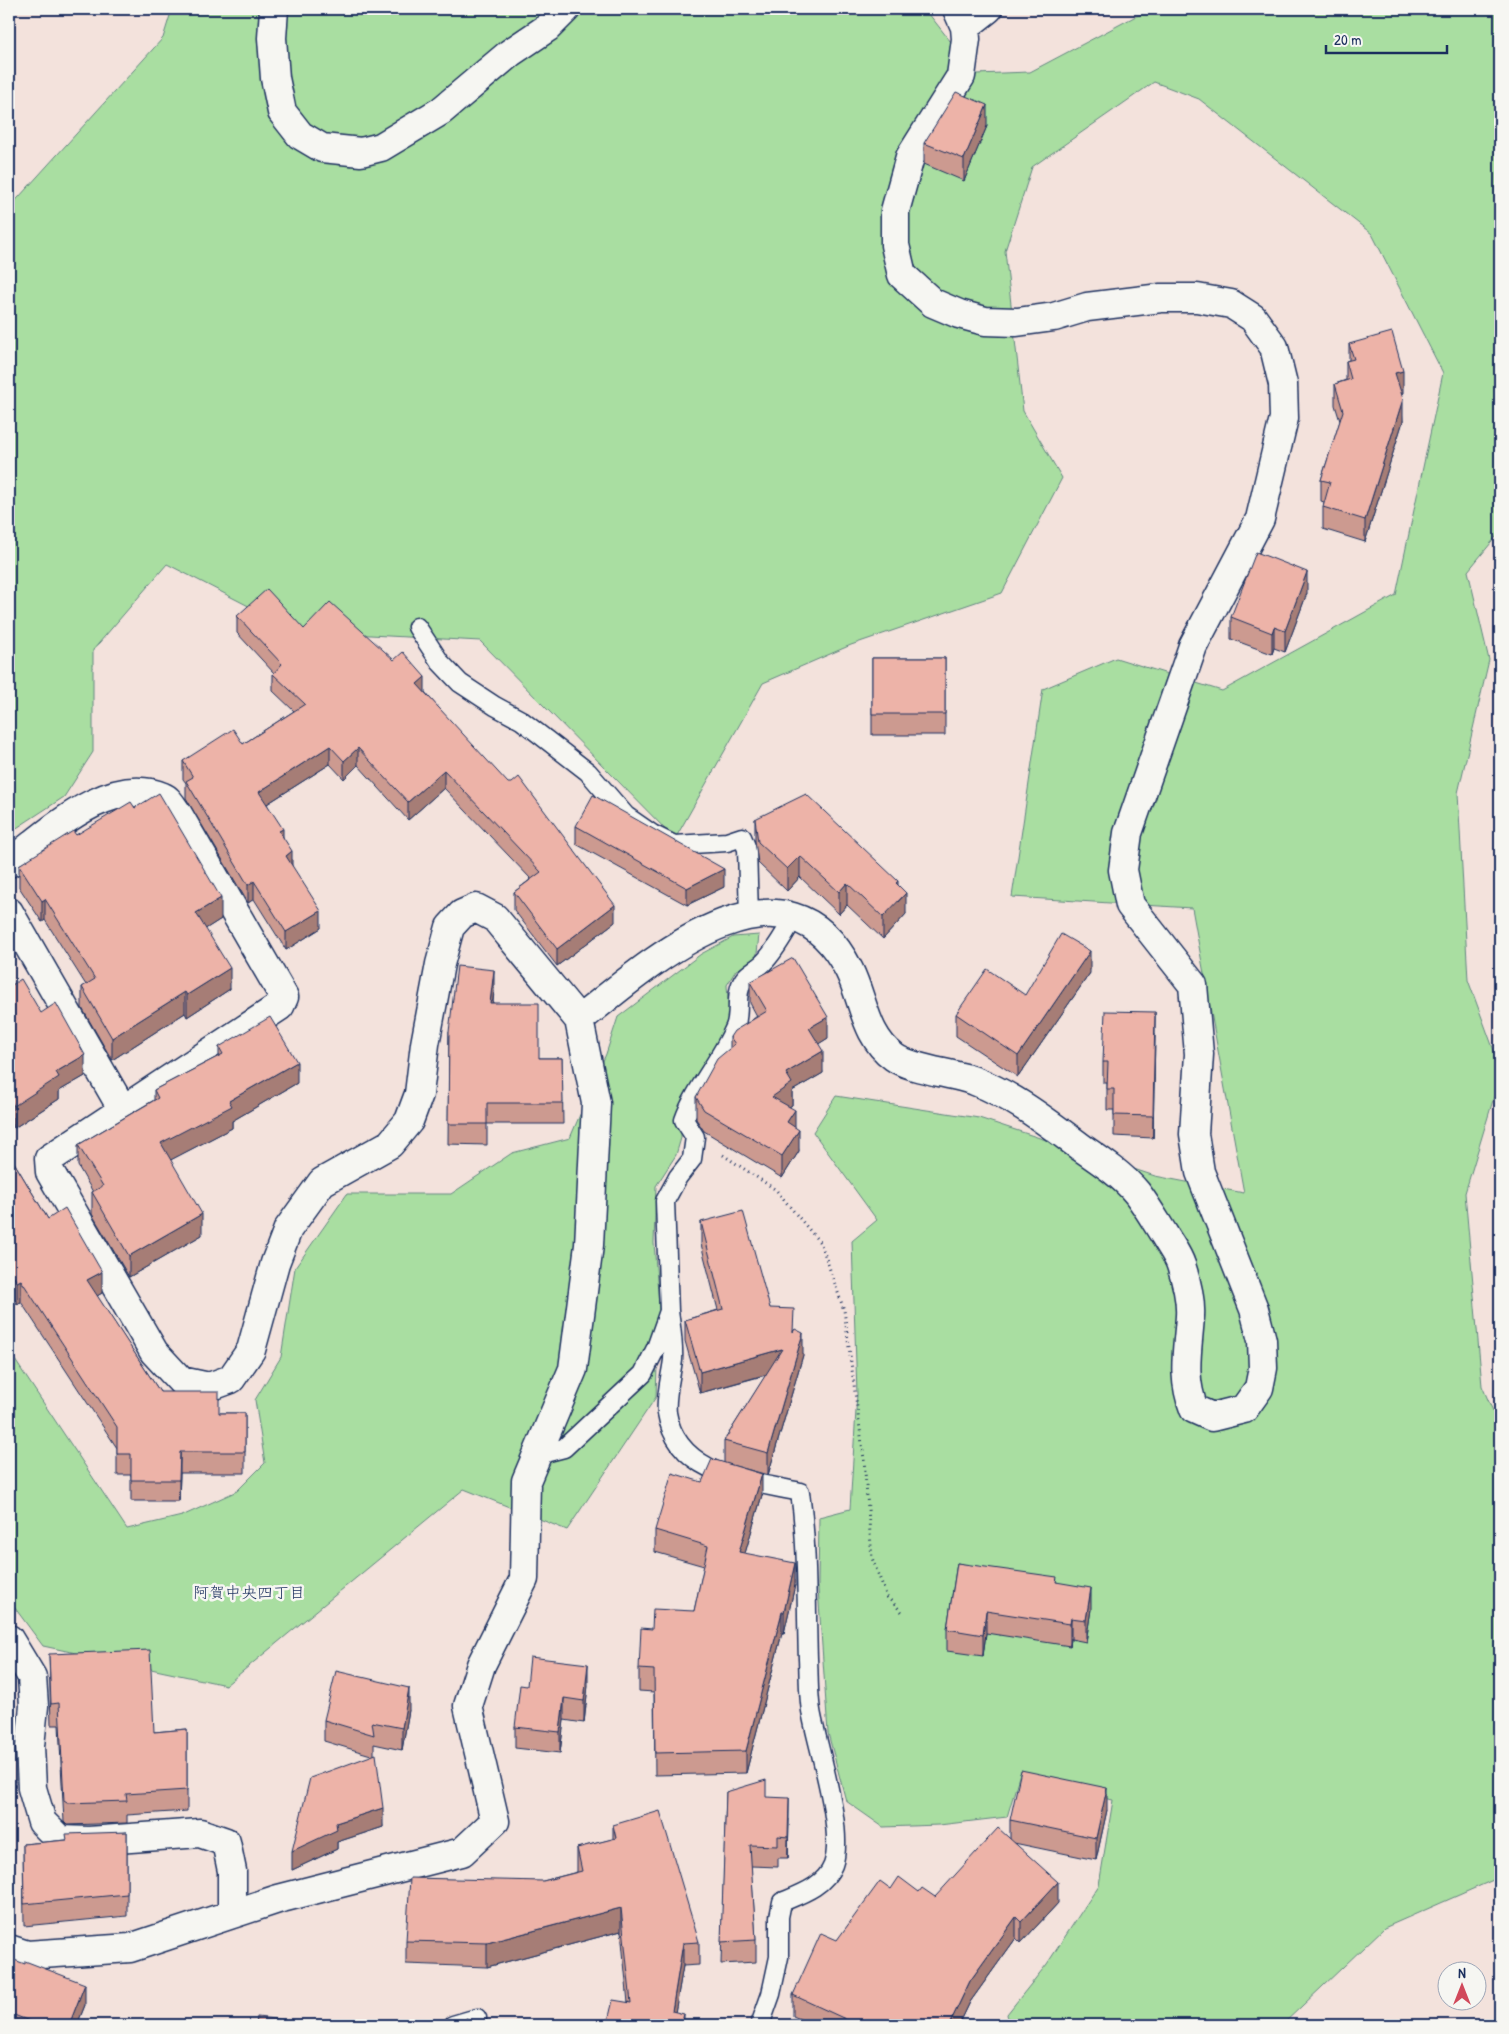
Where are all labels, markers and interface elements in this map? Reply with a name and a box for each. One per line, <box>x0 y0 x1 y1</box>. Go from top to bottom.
scale bar <box>1326 22 1448 54</box>
text: 20 m <box>1334 29 1361 50</box>
district label: 阿賀中央四丁目 <box>193 1581 305 1603</box>
north arrow <box>1436 1962 1486 2012</box>
text: N <box>1458 1963 1466 1982</box>

